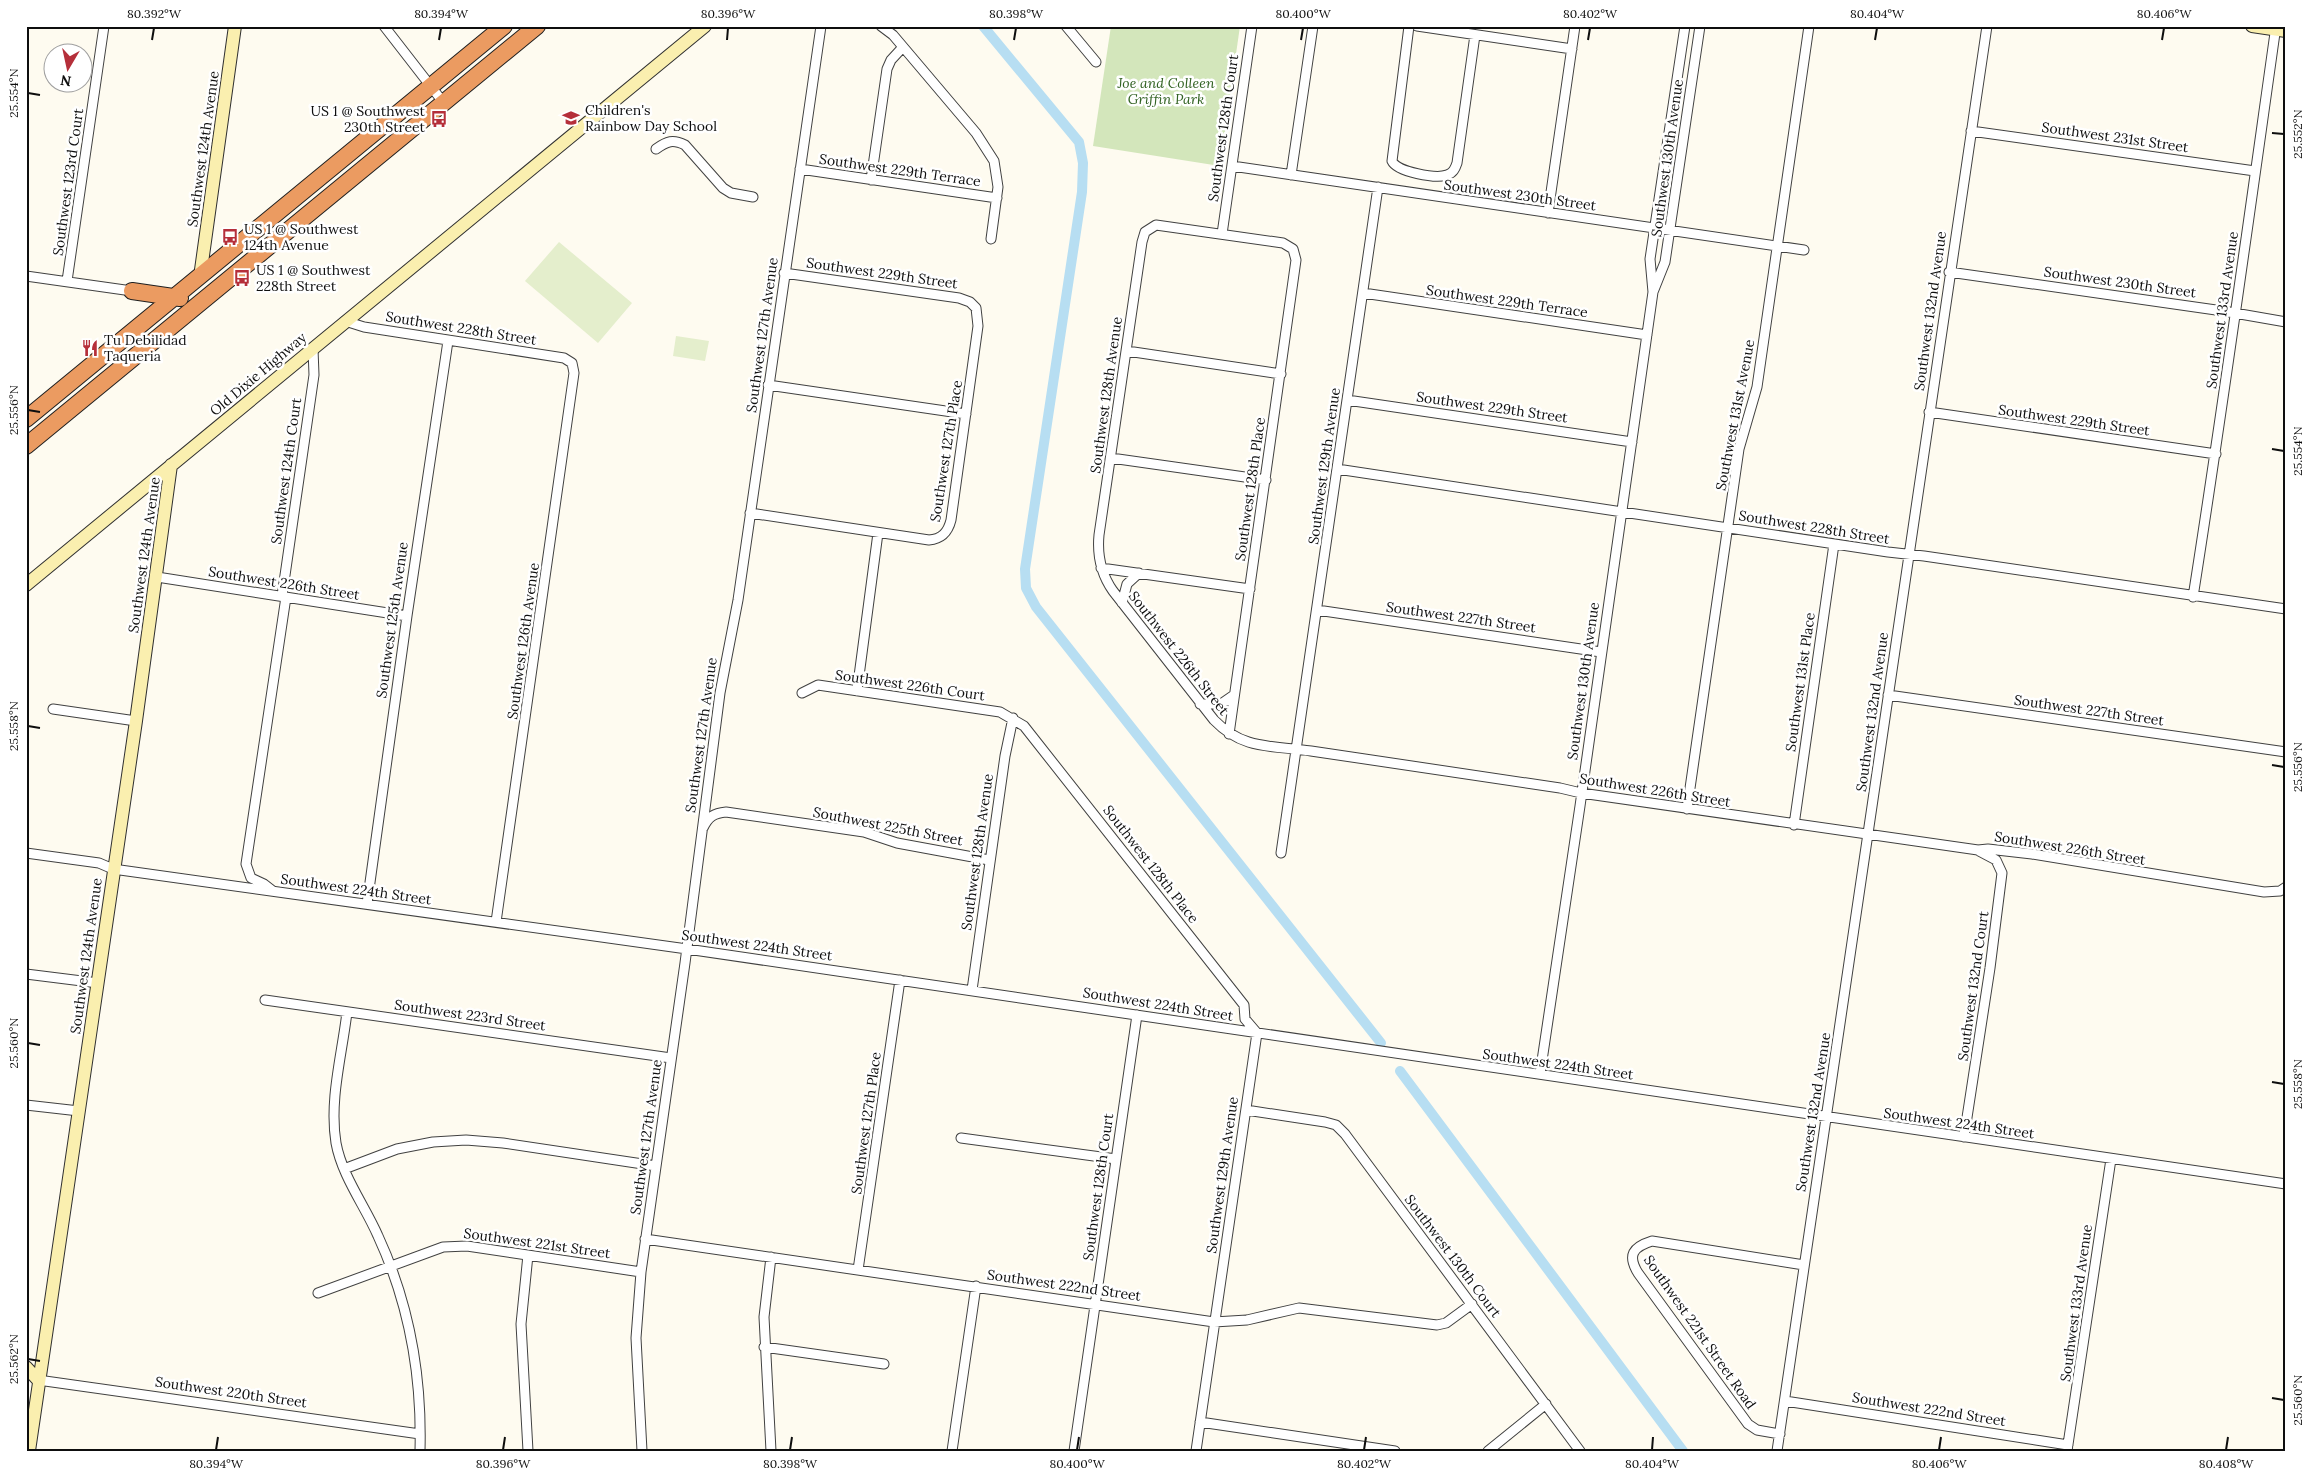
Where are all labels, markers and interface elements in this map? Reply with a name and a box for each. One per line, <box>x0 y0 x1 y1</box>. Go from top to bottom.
text: 80.392°W <box>127 6 182 21</box>
text: 80.394°W <box>414 6 469 21</box>
text: 80.396°W <box>701 6 756 21</box>
text: 80.398°W <box>989 6 1044 21</box>
text: 80.400°W <box>1275 6 1332 21</box>
text: 80.402°W <box>1563 6 1618 21</box>
text: 80.404°W <box>1850 6 1905 21</box>
text: 80.406°W <box>2137 6 2192 21</box>
north arrow <box>42 42 92 92</box>
street label: Southwest 128th Court <box>1204 53 1242 203</box>
text: 25.554°N <box>6 68 21 118</box>
street label: Southwest 124th Avenue <box>183 69 223 228</box>
text: N <box>59 71 73 91</box>
park label: Joe and Colleen Griffin Park <box>1116 74 1215 108</box>
street label: Southwest 130th Avenue <box>1647 78 1687 238</box>
place label: Children's Rainbow Day School <box>585 101 717 135</box>
place label: US 1 @ Southwest 230th Street <box>310 102 426 136</box>
street label: Southwest 123rd Court <box>49 107 87 257</box>
school or university icon: Children's Rainbow Day School <box>561 108 581 128</box>
bus stop icon: US 1 @ Southwest 230th Street <box>429 109 449 129</box>
text: 25.552°N <box>2290 109 2305 159</box>
street label: Southwest 231st Street <box>2041 118 2190 156</box>
street label: Southwest 229th Terrace <box>818 150 982 190</box>
street label: Southwest 230th Street <box>1443 175 1598 215</box>
place label: US 1 @ Southwest 124th Avenue <box>244 220 359 254</box>
bus stop icon: US 1 @ Southwest 124th Avenue <box>220 227 240 247</box>
street label: Southwest 132nd Avenue <box>1910 230 1950 392</box>
street label: Southwest 133rd Avenue <box>2202 230 2242 390</box>
street label: Southwest 229th Street <box>805 253 959 293</box>
street label: Southwest 127th Avenue <box>742 256 782 414</box>
place label: US 1 @ Southwest 228th Street <box>256 261 371 295</box>
street label: Southwest 230th Street <box>2043 262 2198 302</box>
bus stop icon: US 1 @ Southwest 228th Street <box>232 268 252 288</box>
street label: Southwest 229th Terrace <box>1425 281 1589 321</box>
street label: Southwest 228th Street <box>384 307 538 349</box>
street label: Southwest 128th Avenue <box>1086 315 1126 474</box>
street label: Old Dixie Highway <box>206 328 310 420</box>
place label: Tu Debilidad Taqueria <box>104 331 187 365</box>
restaurant icon: Tu Debilidad Taqueria <box>80 338 100 358</box>
street label: Southwest 131st Avenue <box>1712 338 1759 492</box>
street label: Southwest 127th Place <box>926 378 966 523</box>
text: 25.556°N <box>6 385 21 435</box>
street label: Southwest 129th Avenue <box>1304 386 1344 546</box>
street label: Southwest 229th Street <box>1415 387 1569 427</box>
street label: Southwest 124th Court <box>267 396 305 545</box>
street label: Southwest 229th Street <box>1997 400 2151 440</box>
street label: Southwest 128th Place <box>1231 416 1269 562</box>
text: 25.554°N <box>2290 426 2305 476</box>
street label: Southwest 124th Avenue <box>124 475 164 634</box>
street label: Southwest 228th Street <box>1737 506 1891 548</box>
street label: Southwest 125th Avenue <box>372 540 412 699</box>
street label: Southwest 126th Avenue <box>503 561 543 721</box>
street label: Southwest 226th Street <box>207 562 361 604</box>
street label: Southwest 226th Street <box>1125 587 1233 719</box>
street label: Southwest 227th Street <box>1385 598 1538 637</box>
street label: Southwest 130th Avenue <box>1563 601 1603 761</box>
street label: Southwest 131st Place <box>1781 611 1819 753</box>
street label: Southwest 132nd Avenue <box>1852 631 1892 793</box>
street label: Southwest 127th Avenue <box>681 656 721 814</box>
street label: Southwest 226th Court <box>834 666 987 704</box>
street label: Southwest 227th Street <box>2013 691 2166 730</box>
text: 25.558°N <box>6 701 21 751</box>
text: 25.556°N <box>2290 742 2305 792</box>
street label: Southwest 226th Street <box>1578 769 1732 811</box>
street label: Southwest 128th Avenue <box>957 772 997 931</box>
street label: Southwest 128th Place <box>1099 801 1203 927</box>
street label: Southwest 225th Street <box>812 803 965 849</box>
street label: Southwest 226th Street <box>1993 827 2147 869</box>
street label: Southwest 224th Street <box>280 870 433 909</box>
street label: Southwest 124th Avenue <box>66 876 106 1035</box>
street label: Southwest 132nd Court <box>1954 909 1993 1062</box>
street label: Southwest 224th Street <box>681 926 834 965</box>
street label: Southwest 224th Street <box>1082 983 1235 1025</box>
street label: Southwest 223rd Street <box>393 995 547 1035</box>
text: 25.560°N <box>6 1018 21 1068</box>
street label: Southwest 132nd Avenue <box>1792 1031 1835 1193</box>
street label: Southwest 224th Street <box>1482 1045 1635 1084</box>
street label: Southwest 127th Place <box>847 1050 885 1195</box>
street label: Southwest 127th Avenue <box>626 1058 666 1216</box>
text: 25.558°N <box>2290 1059 2305 1109</box>
street label: Southwest 129th Avenue <box>1202 1095 1242 1255</box>
street label: Southwest 224th Street <box>1883 1104 2036 1143</box>
street label: Southwest 128th Court <box>1079 1112 1117 1262</box>
street label: Southwest 130th Court <box>1401 1191 1505 1322</box>
street label: Southwest 133rd Avenue <box>2056 1223 2096 1383</box>
street label: Southwest 221st Street <box>463 1224 612 1262</box>
street label: Southwest 221st Street Road <box>1640 1251 1760 1413</box>
street label: Southwest 222nd Street <box>986 1265 1143 1305</box>
text: 25.562°N <box>6 1334 21 1384</box>
street label: Southwest 220th Street <box>154 1372 309 1412</box>
text: 25.560°N <box>2290 1375 2305 1425</box>
street label: Southwest 222nd Street <box>1851 1388 2008 1430</box>
text: 80.394°W <box>189 1456 244 1471</box>
text: 80.396°W <box>476 1456 531 1471</box>
text: 80.398°W <box>763 1456 818 1471</box>
text: 80.400°W <box>1049 1456 1106 1471</box>
text: 80.402°W <box>1337 1456 1392 1471</box>
text: 80.404°W <box>1625 1456 1680 1471</box>
text: 80.406°W <box>1912 1456 1967 1471</box>
text: 80.408°W <box>2199 1456 2254 1471</box>

